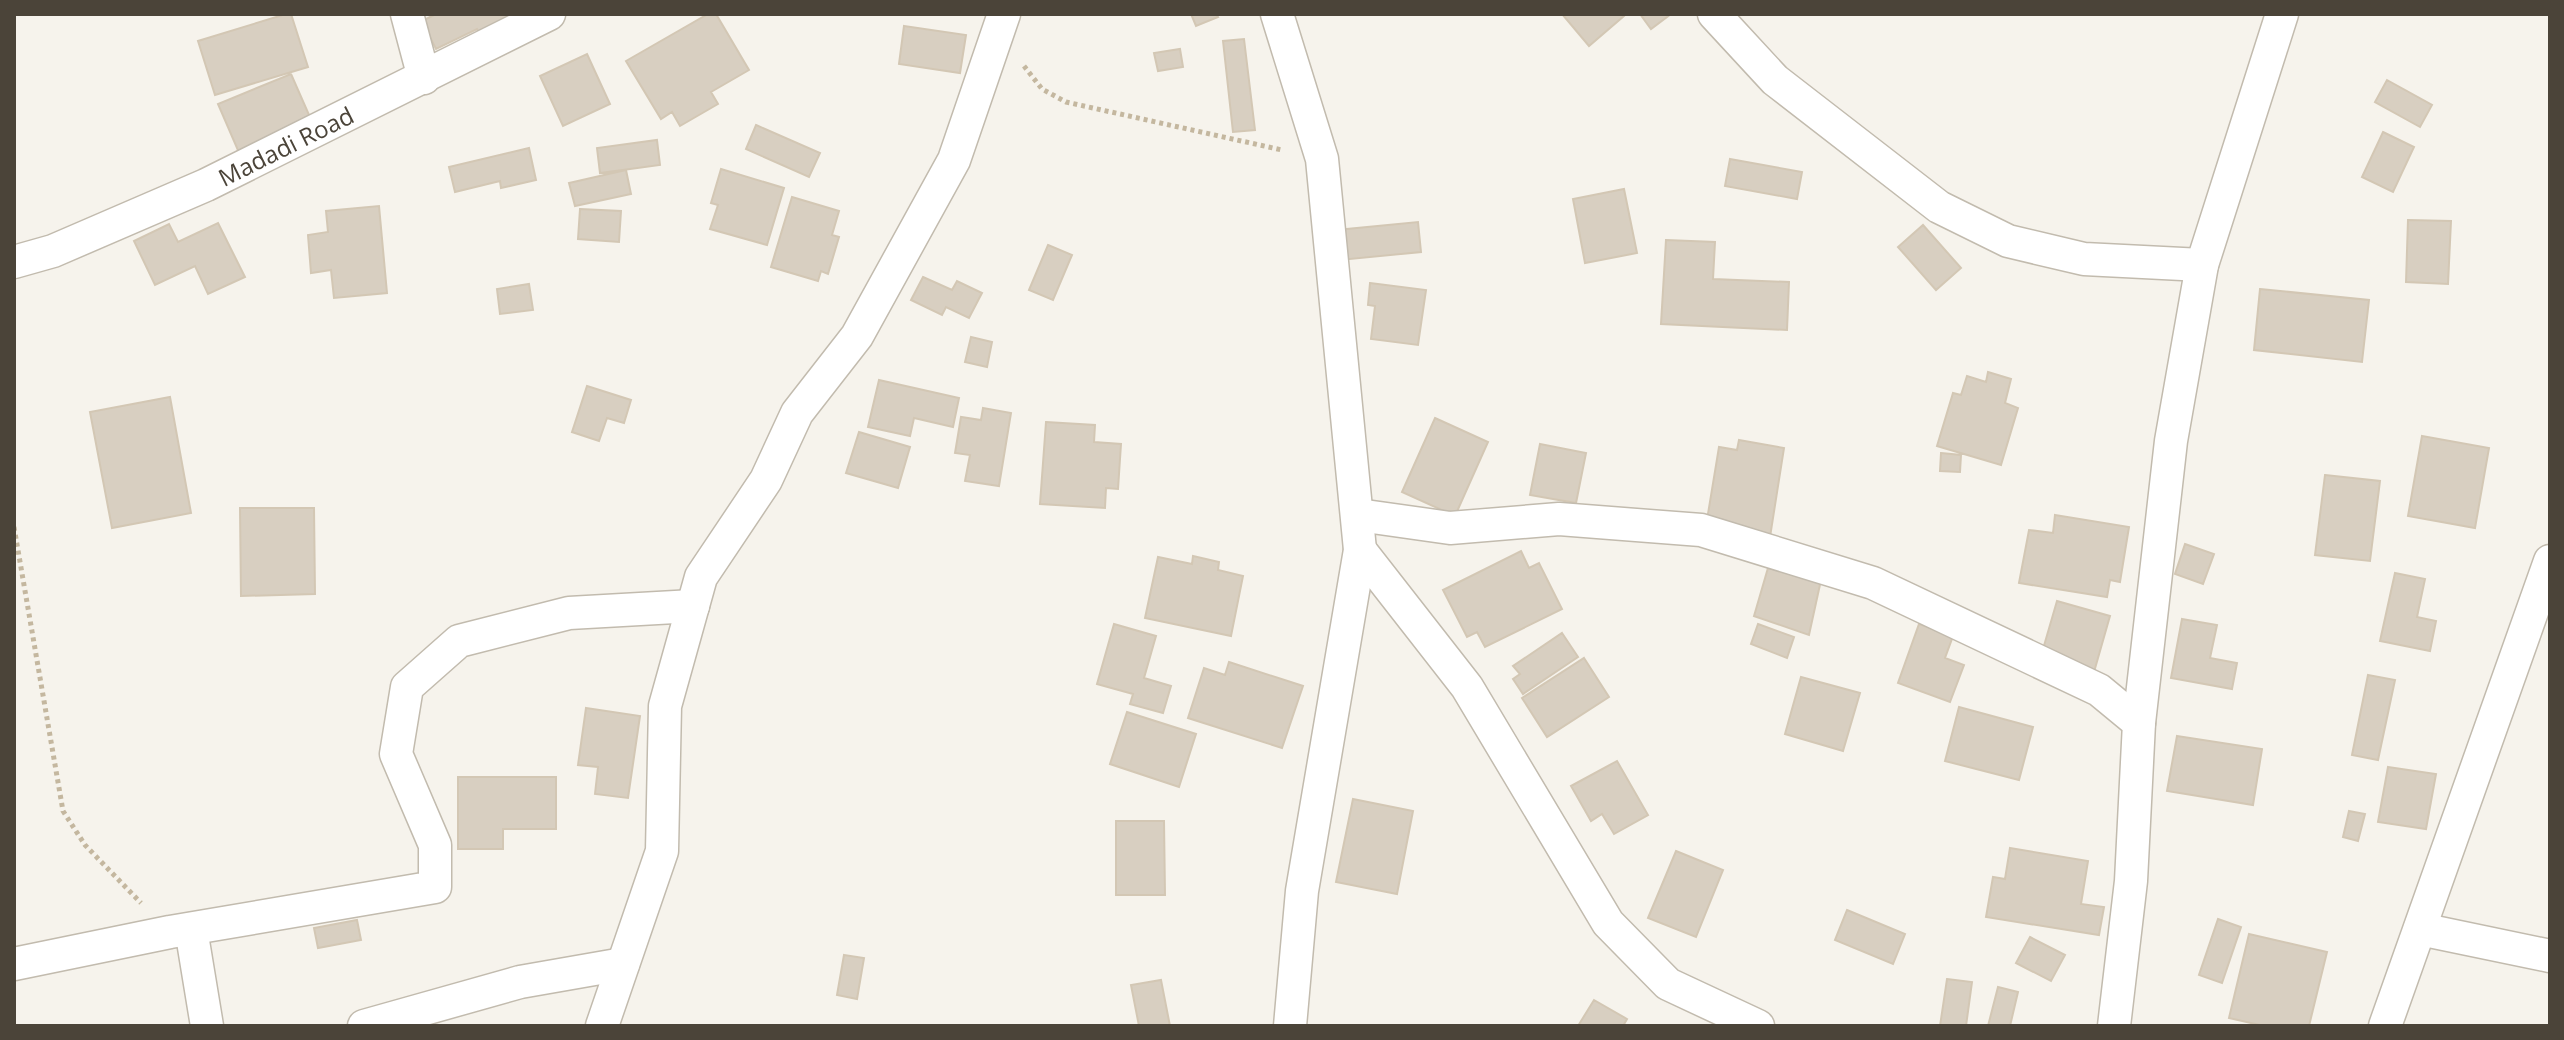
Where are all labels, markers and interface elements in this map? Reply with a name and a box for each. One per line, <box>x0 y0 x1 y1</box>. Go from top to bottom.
street label: Madadi Road <box>212 98 359 193</box>

